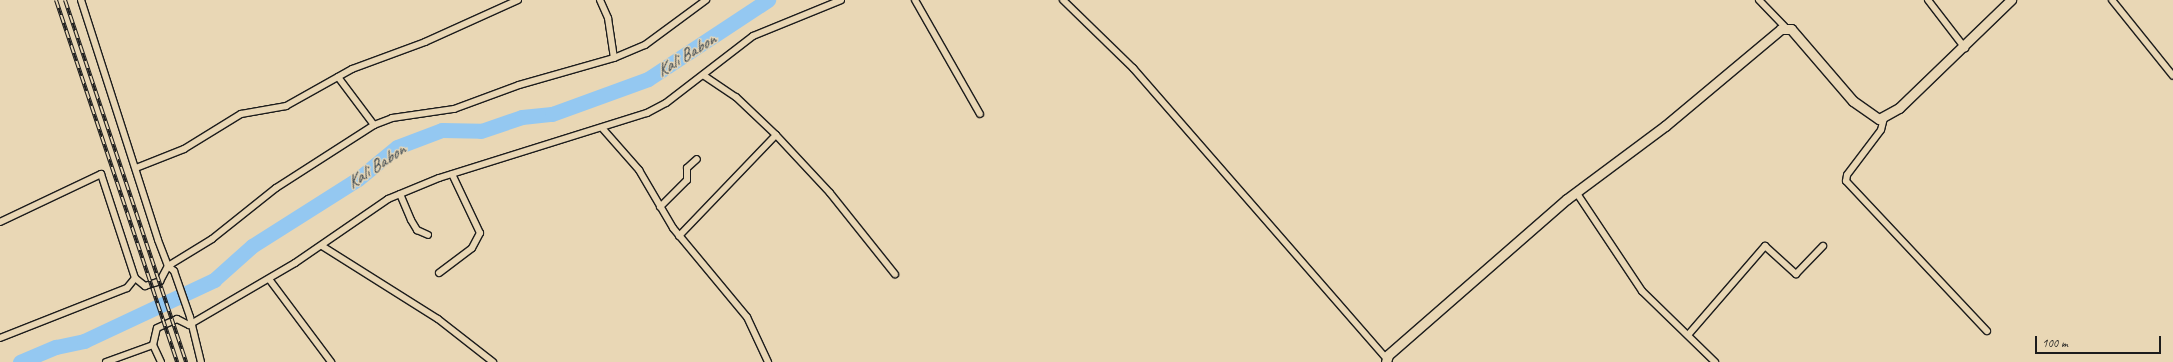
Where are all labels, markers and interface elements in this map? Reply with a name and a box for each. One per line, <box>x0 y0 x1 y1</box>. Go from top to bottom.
water label: Kali Babon <box>652 28 720 82</box>
water label: Kali Babon <box>342 138 410 194</box>
scale bar <box>2037 328 2163 354</box>
text: 100 m <box>2042 335 2068 351</box>

